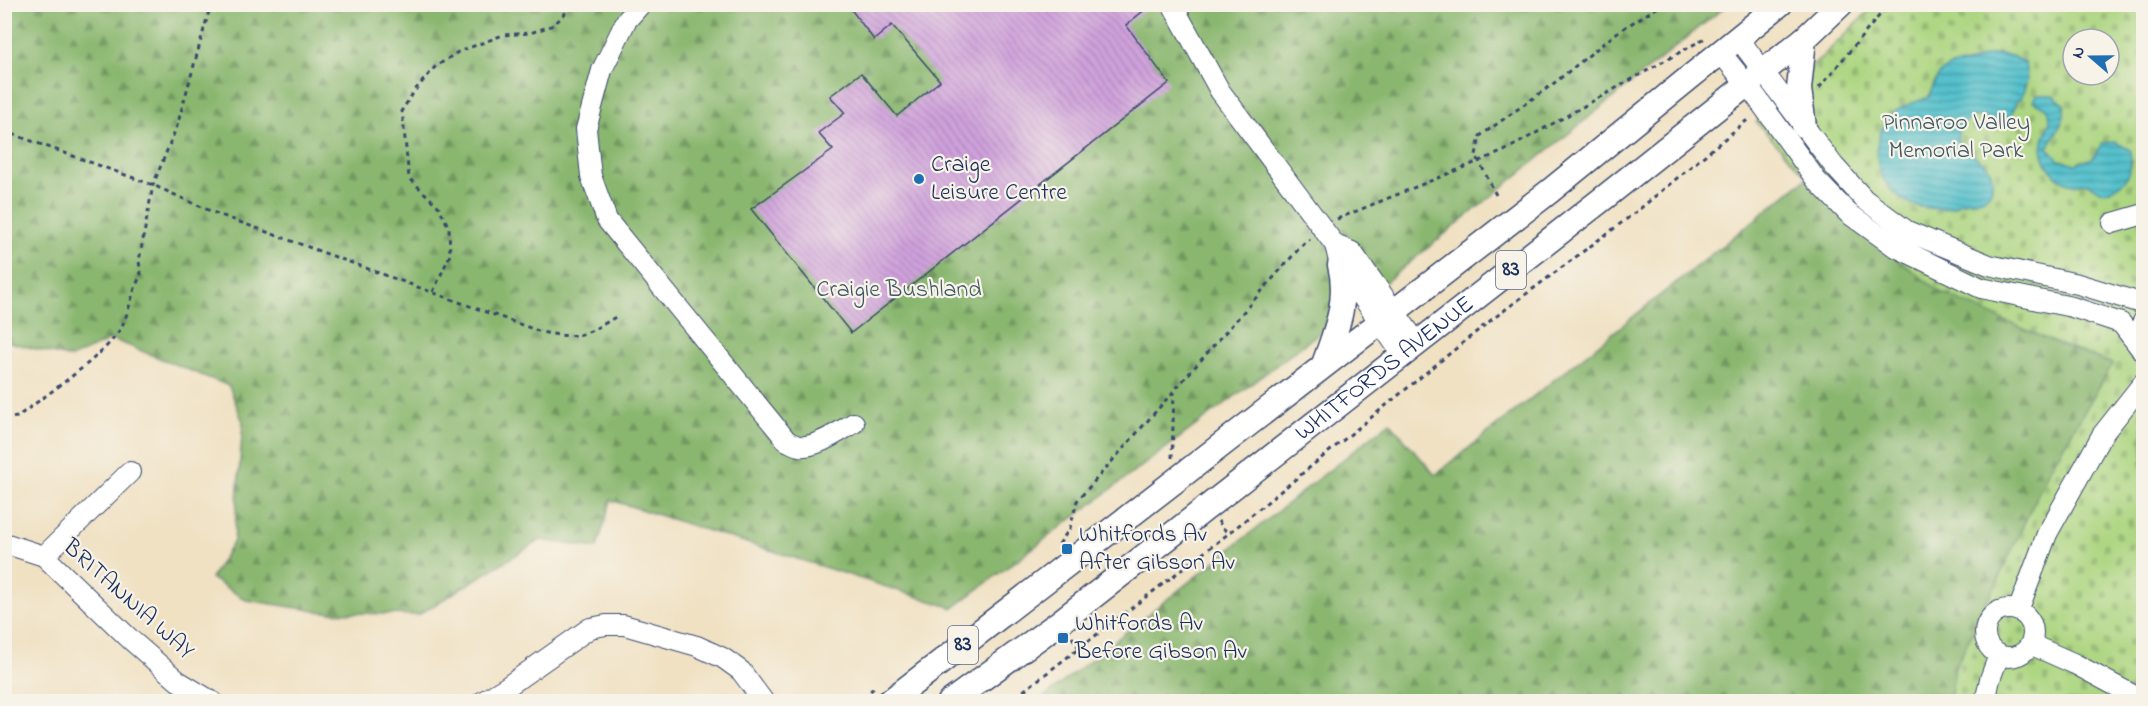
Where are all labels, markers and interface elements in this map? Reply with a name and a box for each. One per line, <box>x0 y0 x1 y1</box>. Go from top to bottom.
north arrow <box>2061 27 2121 87</box>
text: N <box>2066 43 2092 62</box>
park label: Pinnaroo Valley Memorial Park <box>1882 106 2030 169</box>
place label: Craige Leisure Centre <box>931 148 1067 211</box>
marker: Craige Leisure Centre <box>912 172 926 186</box>
road number: 83 <box>1496 251 1526 289</box>
park label: Craigie Bushland <box>816 273 982 308</box>
street label: WHITFORDS AVENUE <box>1288 288 1482 450</box>
place label: Whitfords Av After Gibson Av <box>1079 518 1236 581</box>
street label: BRITANNIA WAY <box>54 531 202 669</box>
marker: Whitfords Av After Gibson Av <box>1060 542 1074 556</box>
place label: Whitfords Av Before Gibson Av <box>1074 607 1248 670</box>
road number: 83 <box>948 626 978 664</box>
marker: Whitfords Av Before Gibson Av <box>1056 631 1070 645</box>

